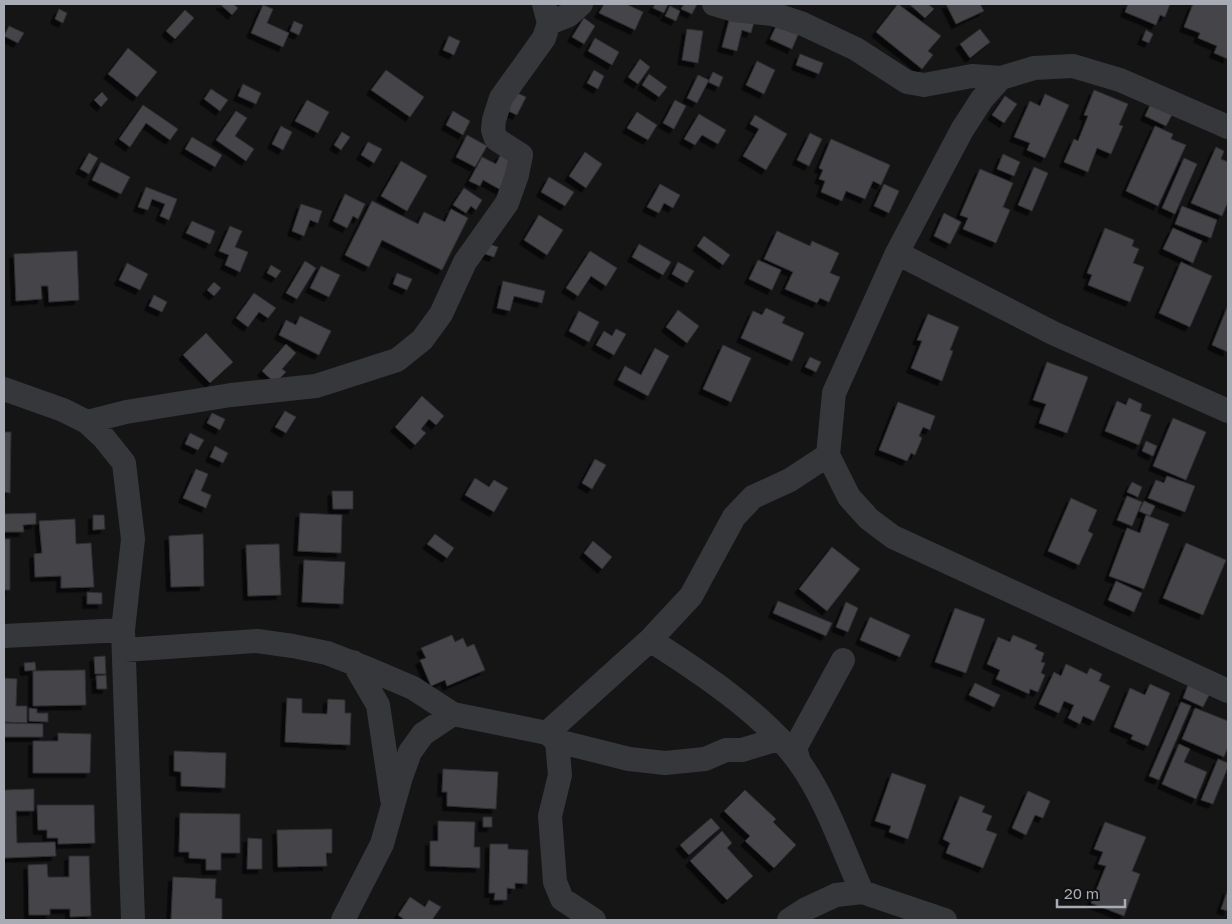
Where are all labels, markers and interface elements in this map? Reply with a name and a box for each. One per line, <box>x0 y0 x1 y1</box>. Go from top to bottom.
scale bar <box>1057 876 1124 908</box>
text: 20 m <box>1064 884 1099 902</box>

